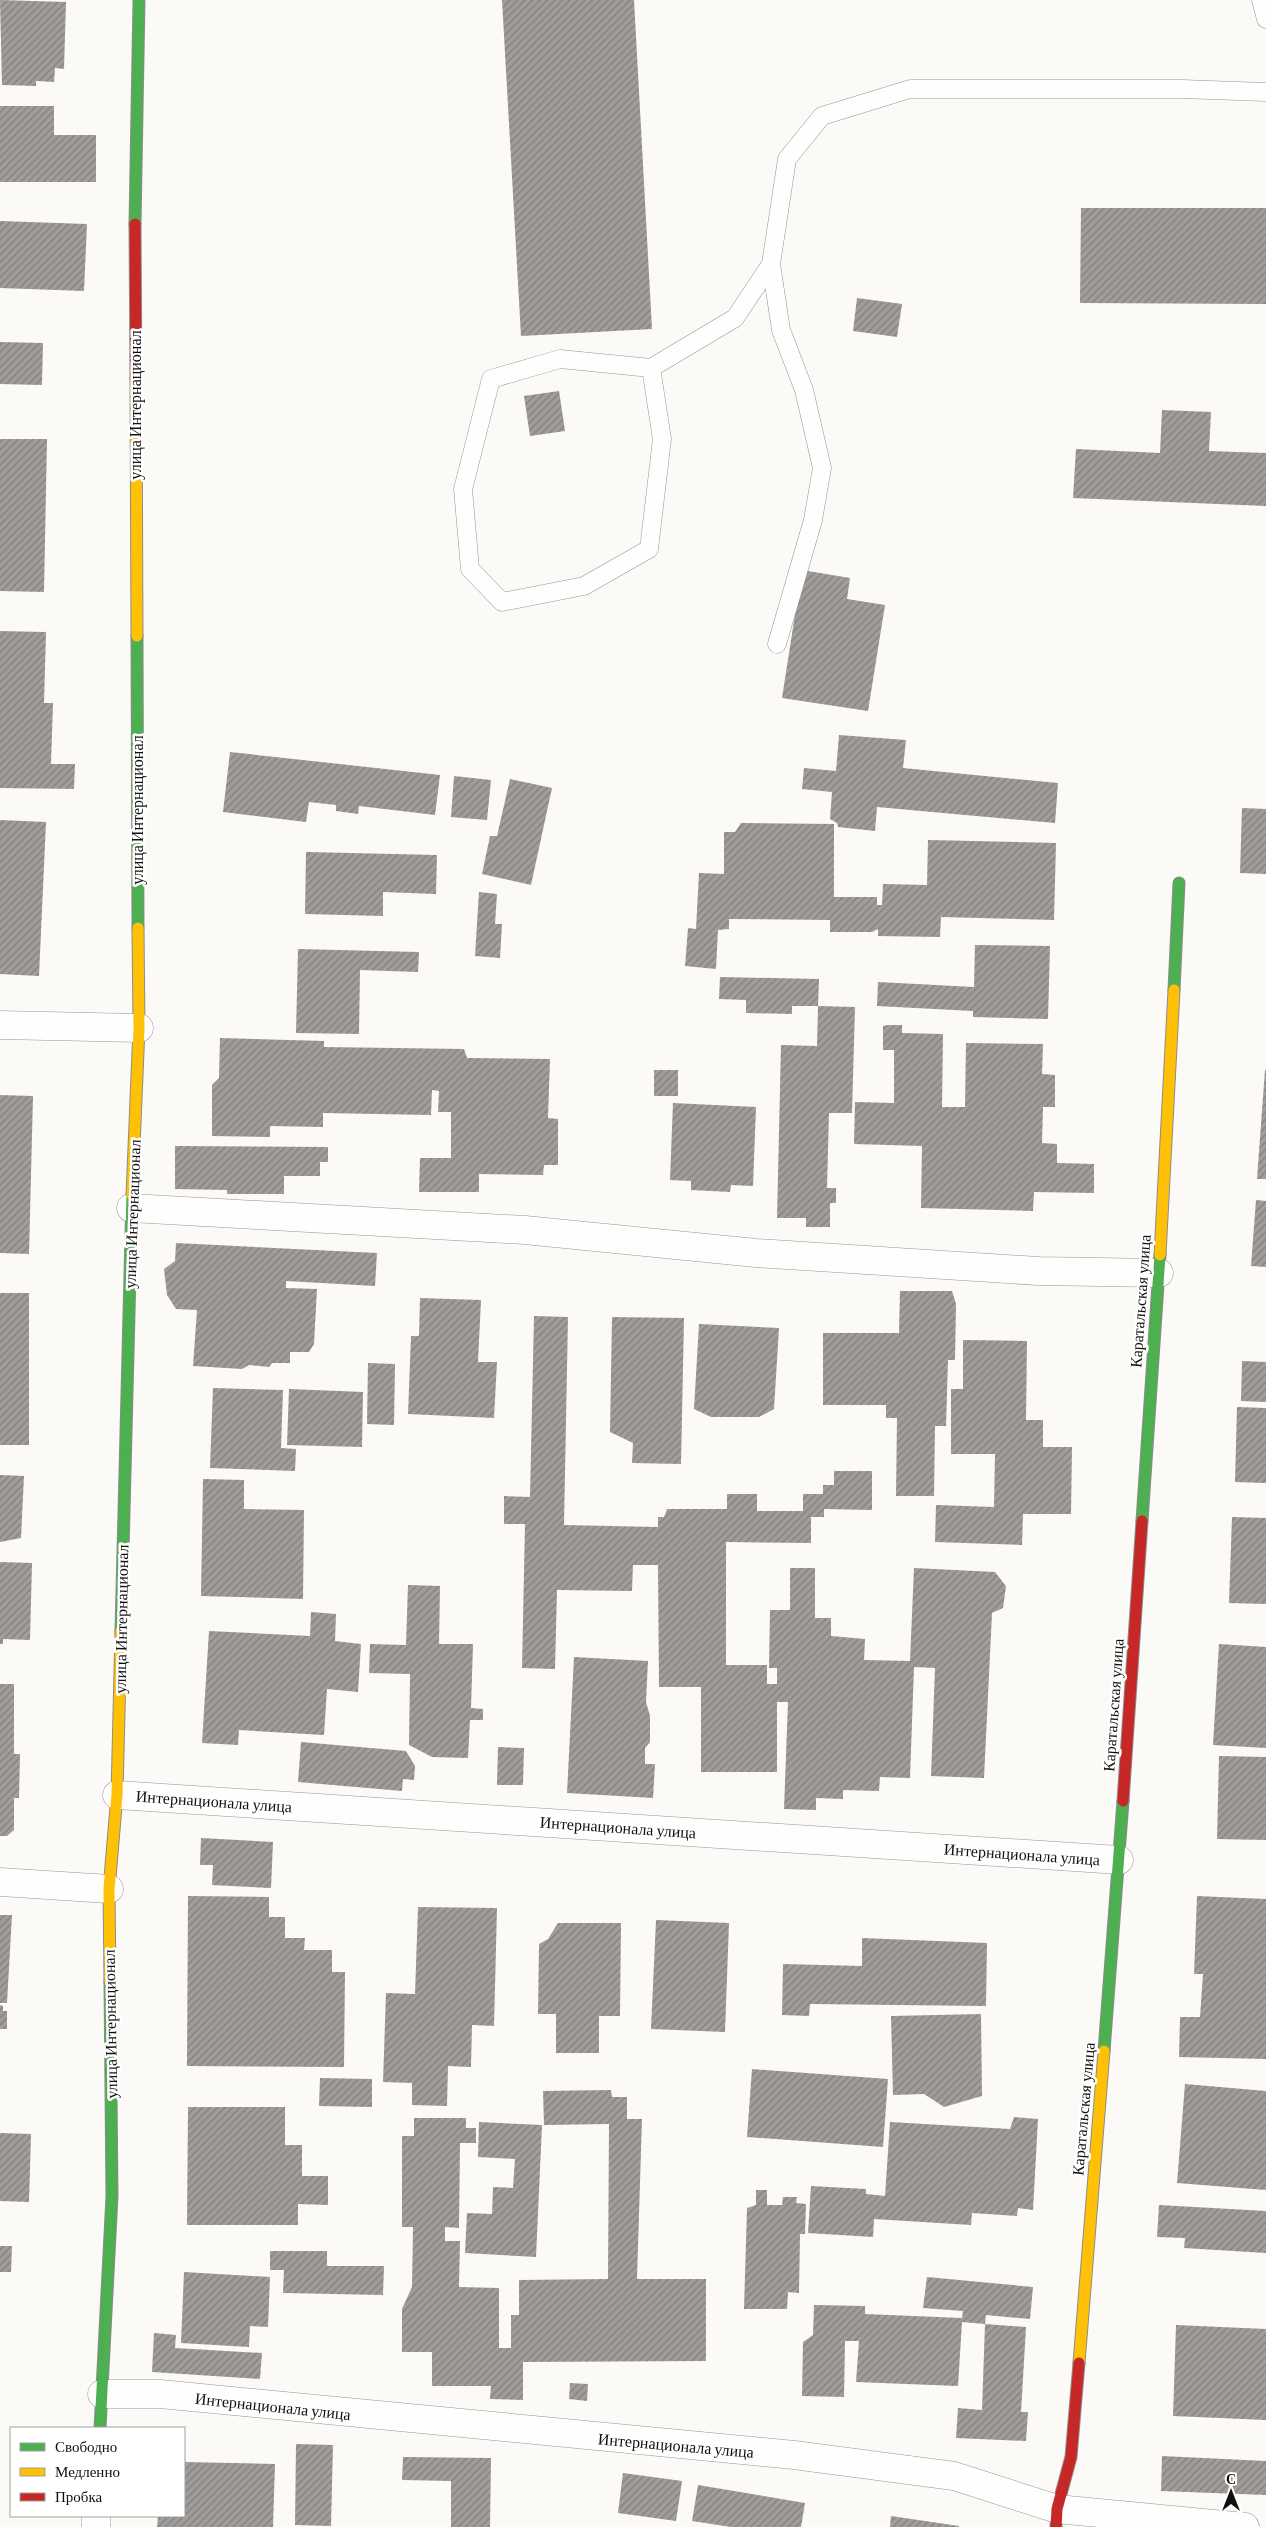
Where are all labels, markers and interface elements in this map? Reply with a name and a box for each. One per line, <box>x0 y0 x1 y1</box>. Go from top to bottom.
street label: улица Интернационал <box>127 330 145 480</box>
street label: улица Интернационал <box>129 735 147 885</box>
street label: улица Интернационал <box>121 1139 145 1289</box>
street label: Каратальская улица <box>1127 1234 1155 1368</box>
street label: улица Интернационал <box>112 1544 132 1694</box>
street label: Каратальская улица <box>1100 1638 1128 1772</box>
street label: Интернационала улица <box>135 1788 293 1816</box>
street label: Интернационала улица <box>539 1814 697 1842</box>
street label: Интернационала улица <box>943 1841 1101 1869</box>
street label: улица Интернационал <box>101 1949 121 2099</box>
street label: Каратальская улица <box>1069 2042 1099 2176</box>
street label: Интернационала улица <box>194 2390 352 2424</box>
legend <box>10 2427 185 2517</box>
street label: Интернационала улица <box>597 2430 755 2462</box>
text: Свободно <box>55 2439 117 2455</box>
text: Медленно <box>55 2464 120 2480</box>
north arrow <box>1206 2467 1256 2517</box>
text: С <box>1226 2471 1236 2487</box>
text: Пробка <box>55 2489 103 2505</box>

